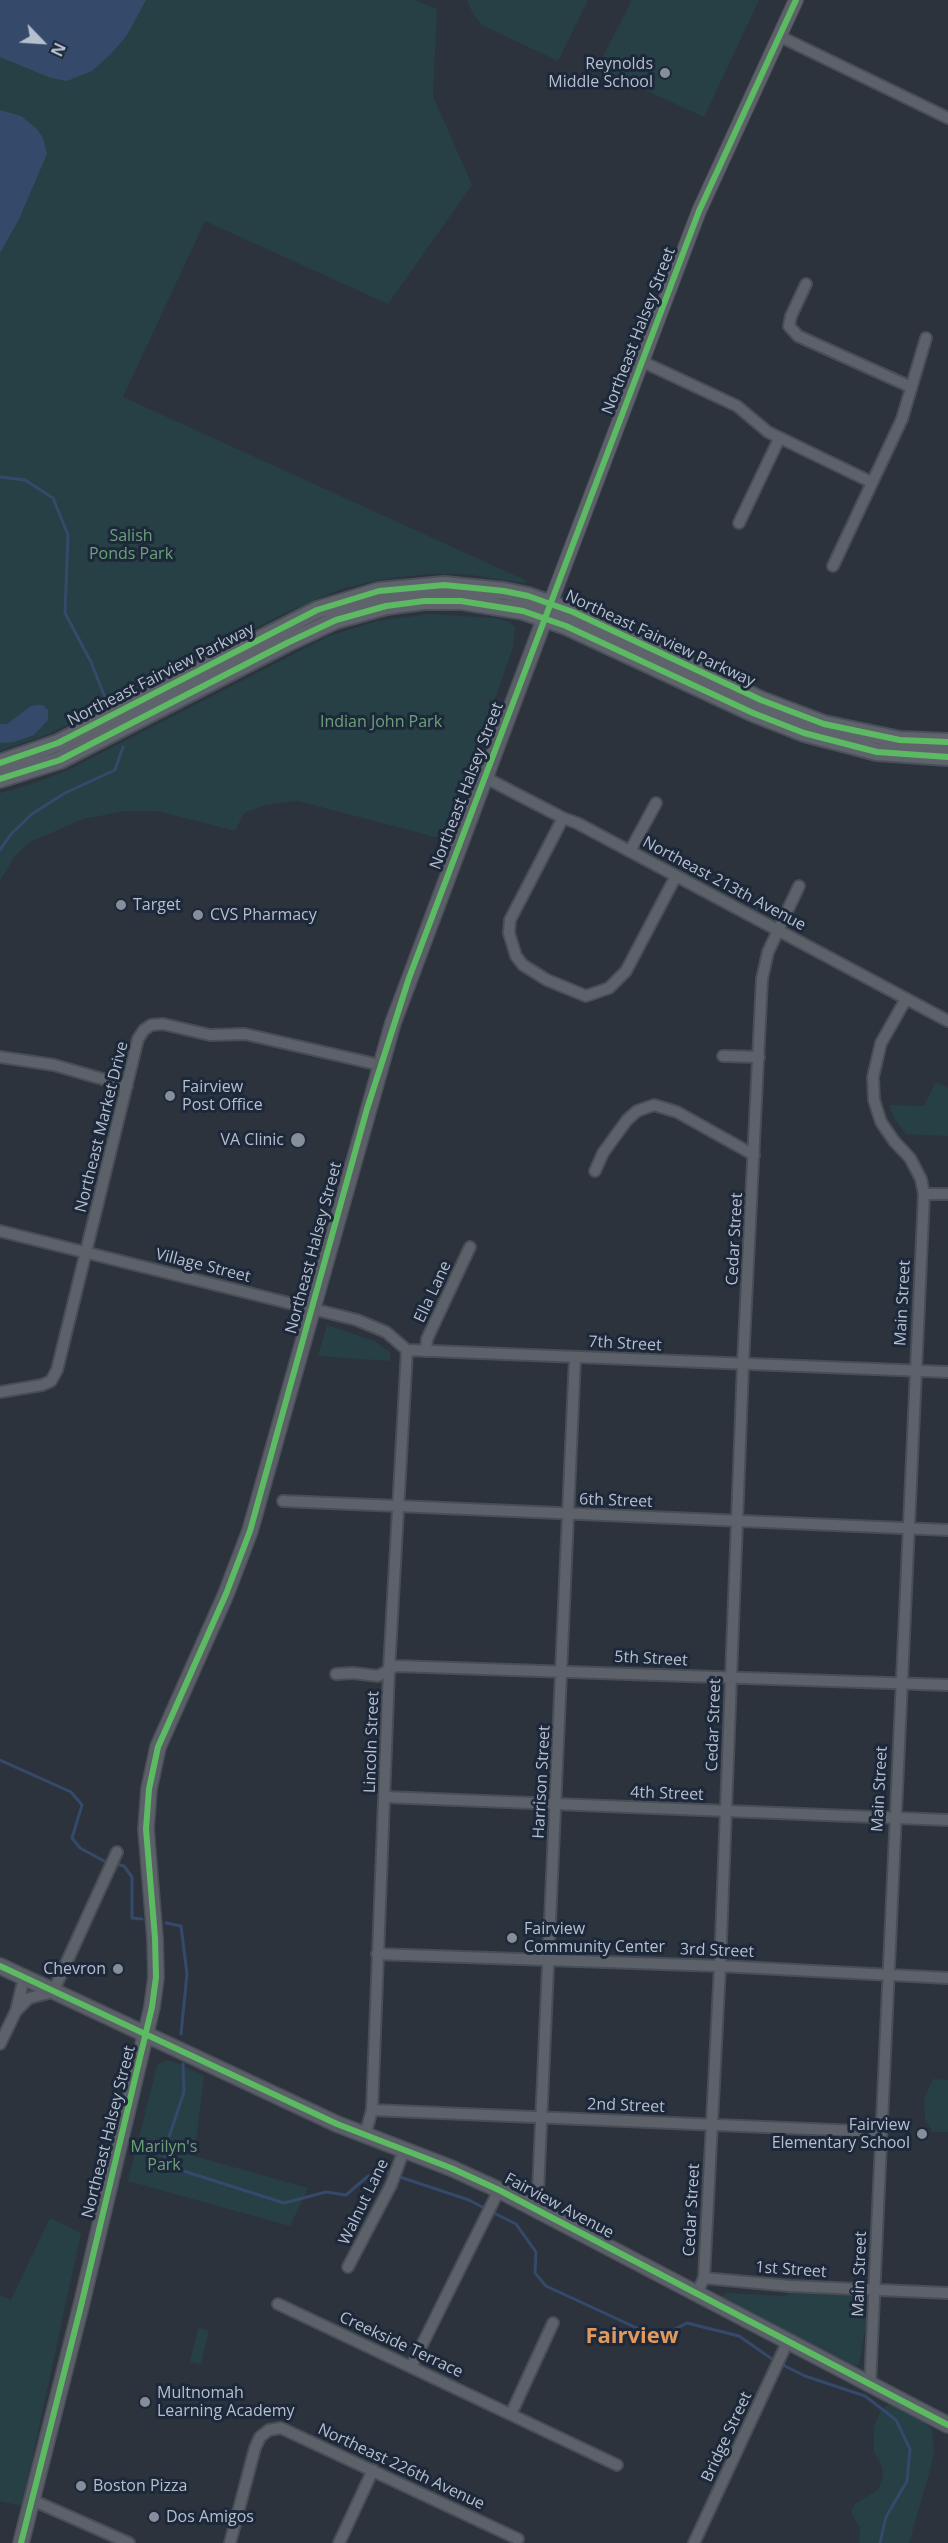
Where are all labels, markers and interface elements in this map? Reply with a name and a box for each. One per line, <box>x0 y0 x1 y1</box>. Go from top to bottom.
north arrow <box>12 12 72 72</box>
text: N <box>46 39 71 60</box>
place label: Reynolds Middle School <box>548 54 653 92</box>
marker: Reynolds Middle School <box>658 66 672 80</box>
street label: Northeast Halsey Street <box>598 245 680 417</box>
park label: Salish Ponds Park <box>89 526 173 564</box>
street label: Northeast Fairview Parkway <box>562 587 758 691</box>
street label: Northeast Fairview Parkway <box>64 619 258 731</box>
street label: Northeast Halsey Street <box>426 700 508 872</box>
park label: Indian John Park <box>320 712 442 732</box>
street label: Northeast 213th Avenue <box>639 833 809 935</box>
place label: Target <box>133 895 181 915</box>
marker: Target <box>114 898 128 912</box>
place label: CVS Pharmacy <box>210 905 317 925</box>
marker: CVS Pharmacy <box>191 908 205 922</box>
street label: Northeast Market Drive <box>71 1040 133 1214</box>
place label: Fairview Post Office <box>182 1077 263 1115</box>
marker: Fairview Post Office <box>163 1089 177 1103</box>
place label: VA Clinic <box>221 1130 284 1150</box>
marker: VA Clinic <box>289 1131 307 1149</box>
street label: Northeast Halsey Street <box>282 1160 346 1336</box>
street label: Cedar Street <box>723 1192 747 1286</box>
street label: Village Street <box>154 1245 252 1287</box>
street label: Ella Lane <box>410 1258 456 1326</box>
street label: Main Street <box>891 1260 915 1346</box>
street label: 7th Street <box>588 1332 662 1356</box>
street label: 6th Street <box>579 1490 653 1512</box>
street label: 5th Street <box>614 1647 688 1671</box>
street label: Cedar Street <box>703 1678 725 1772</box>
street label: Lincoln Street <box>361 1691 383 1793</box>
street label: Harrison Street <box>529 1725 555 1839</box>
street label: Main Street <box>868 1746 892 1832</box>
street label: 4th Street <box>630 1783 704 1805</box>
place label: Fairview Community Center <box>524 1919 665 1957</box>
marker: Fairview Community Center <box>505 1931 519 1945</box>
street label: 3rd Street <box>680 1940 754 1962</box>
place label: Chevron <box>43 1959 106 1979</box>
marker: Chevron <box>111 1962 125 1976</box>
street label: Northeast Halsey Street <box>78 2044 140 2220</box>
street label: 2nd Street <box>587 2095 665 2117</box>
place label: Fairview Elementary School <box>772 2115 910 2153</box>
marker: Fairview Elementary School <box>915 2127 929 2141</box>
park label: Marilyn's Park <box>131 2137 197 2175</box>
street label: Walnut Lane <box>335 2156 393 2248</box>
street label: Cedar Street <box>680 2163 704 2257</box>
street label: Fairview Avenue <box>501 2169 617 2243</box>
street label: Main Street <box>849 2231 871 2317</box>
street label: 1st Street <box>755 2258 827 2282</box>
street label: Creekside Terrace <box>336 2308 466 2382</box>
district label: Fairview <box>585 2324 679 2350</box>
place label: Multnomah Learning Academy <box>157 2383 295 2421</box>
street label: Bridge Street <box>698 2389 756 2485</box>
marker: Multnomah Learning Academy <box>138 2395 152 2409</box>
street label: Northeast 226th Avenue <box>315 2420 487 2514</box>
place label: Boston Pizza <box>93 2476 187 2496</box>
marker: Boston Pizza <box>74 2479 88 2493</box>
place label: Dos Amigos <box>166 2507 254 2527</box>
marker: Dos Amigos <box>147 2510 161 2524</box>

